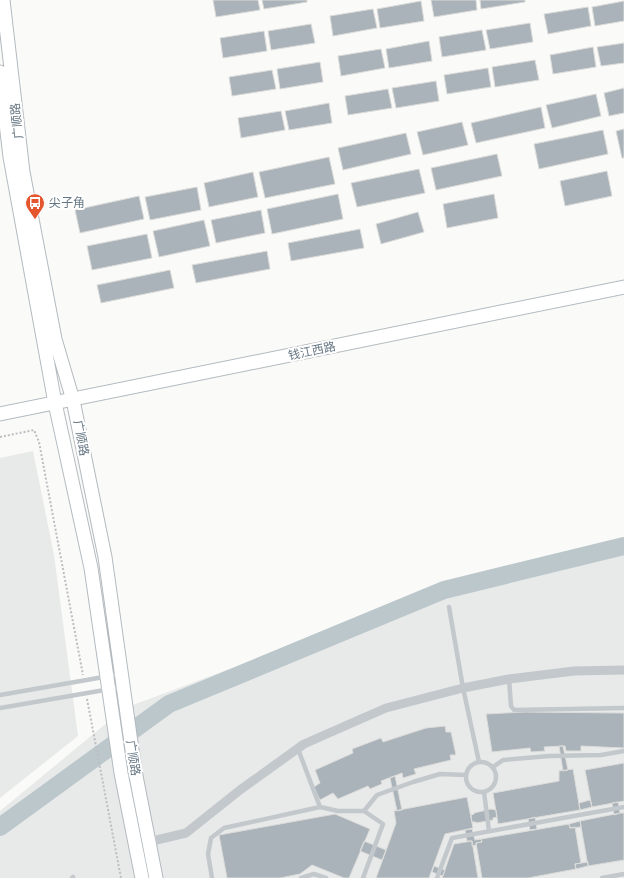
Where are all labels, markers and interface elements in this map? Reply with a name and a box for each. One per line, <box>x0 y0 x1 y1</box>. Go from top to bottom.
street label: 广顺路 <box>8 102 26 140</box>
bus stop icon: 尖子角 <box>24 192 46 220</box>
place label: 尖子角 <box>49 196 85 210</box>
street label: 钱江西路 <box>287 339 337 363</box>
street label: 广顺路 <box>71 419 91 457</box>
street label: 广顺路 <box>123 739 143 777</box>

